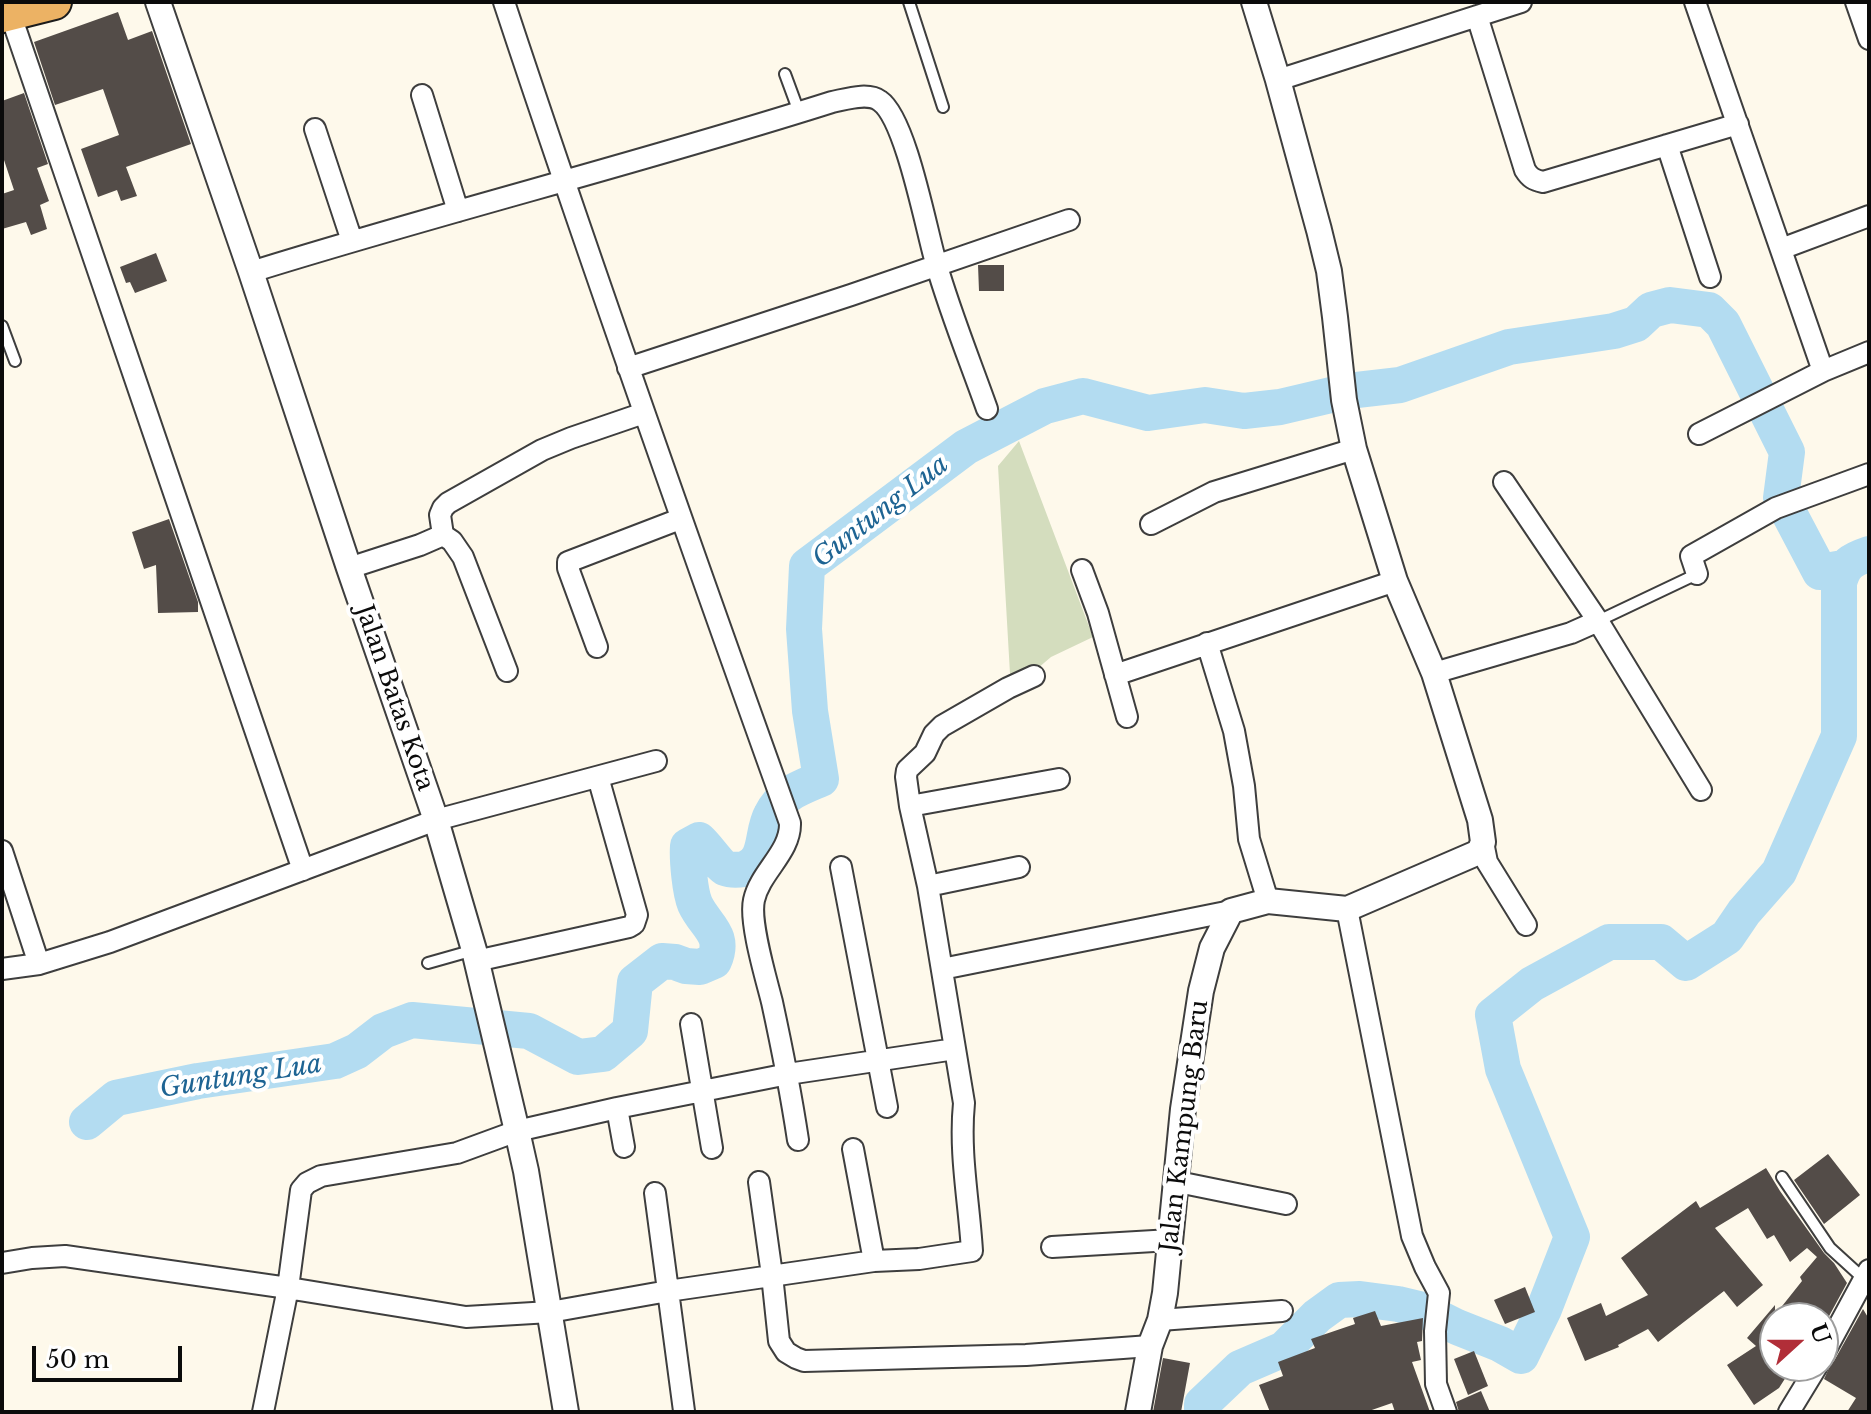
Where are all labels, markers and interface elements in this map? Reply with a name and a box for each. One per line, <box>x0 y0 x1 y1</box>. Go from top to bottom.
water label: Guntung Lua <box>807 449 955 575</box>
street label: Jalan Batas Kota <box>349 601 439 795</box>
street label: Jalan Kampung Baru <box>1155 998 1215 1254</box>
water label: Guntung Lua <box>158 1049 324 1105</box>
north arrow <box>1759 1302 1839 1382</box>
text: U <box>1804 1320 1836 1348</box>
scale bar <box>36 1330 186 1380</box>
text: 50 m <box>46 1345 109 1374</box>

